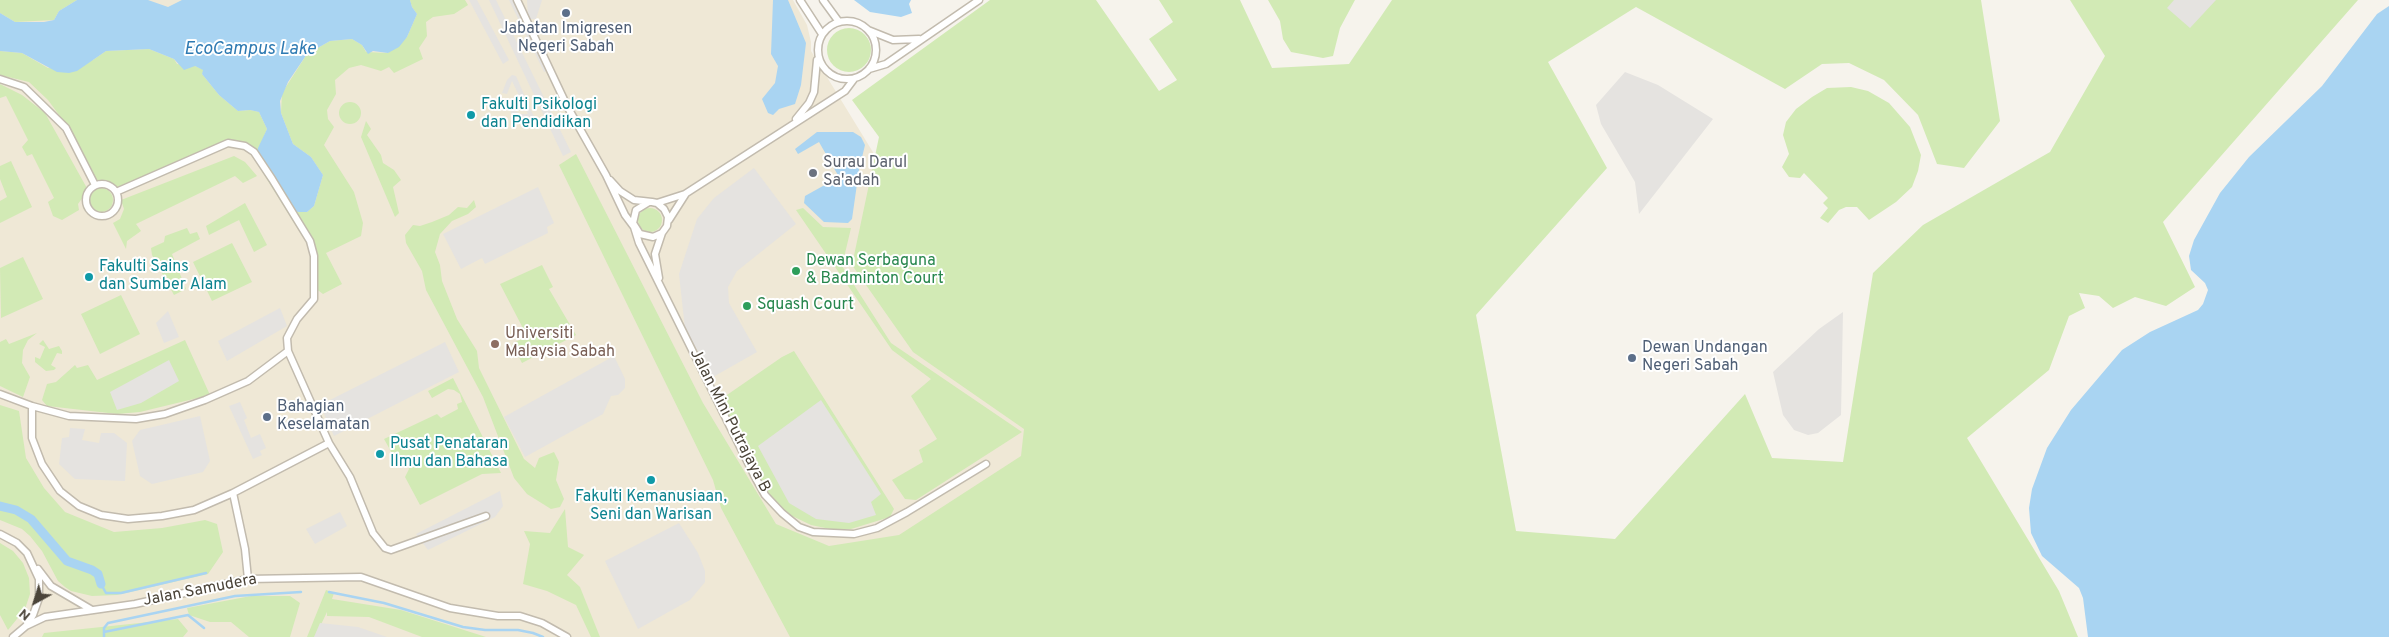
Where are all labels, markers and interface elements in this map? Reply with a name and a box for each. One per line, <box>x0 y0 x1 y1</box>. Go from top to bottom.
marker: Jabatan Imigresen Negeri Sabah <box>560 7 572 19</box>
place label: Jabatan Imigresen Negeri Sabah <box>500 20 632 58</box>
water label: EcoCampus Lake <box>184 39 316 61</box>
place label: Fakulti Psikologi dan Pendidikan <box>481 96 597 134</box>
marker: Fakulti Psikologi dan Pendidikan <box>465 109 477 121</box>
place label: Surau Darul Sa'adah <box>823 154 907 192</box>
marker: Surau Darul Sa'adah <box>807 167 819 179</box>
place label: Dewan Serbaguna & Badminton Court <box>806 252 944 290</box>
place label: Fakulti Sains dan Sumber Alam <box>99 258 227 296</box>
marker: Dewan Serbaguna & Badminton Court <box>790 265 802 277</box>
marker: Fakulti Sains dan Sumber Alam <box>83 271 95 283</box>
place label: Squash Court <box>757 296 854 316</box>
marker: Squash Court <box>741 300 753 312</box>
place label: Universiti Malaysia Sabah <box>505 325 615 363</box>
marker: Universiti Malaysia Sabah <box>489 338 501 350</box>
place label: Dewan Undangan Negeri Sabah <box>1642 339 1768 377</box>
street label: Jalan Mini Putrajaya B <box>684 346 774 496</box>
marker: Dewan Undangan Negeri Sabah <box>1626 352 1638 364</box>
place label: Bahagian Keselamatan <box>277 398 370 436</box>
marker: Bahagian Keselamatan <box>261 411 273 423</box>
place label: Pusat Penataran Ilmu dan Bahasa <box>390 435 508 473</box>
marker: Pusat Penataran Ilmu dan Bahasa <box>374 448 386 460</box>
marker: Fakulti Kemanusiaan, Seni dan Warisan <box>645 474 657 486</box>
place label: Fakulti Kemanusiaan, Seni dan Warisan <box>575 488 727 526</box>
street label: Jalan Samudera <box>141 571 259 611</box>
north arrow <box>10 577 60 627</box>
text: N <box>16 604 35 624</box>

